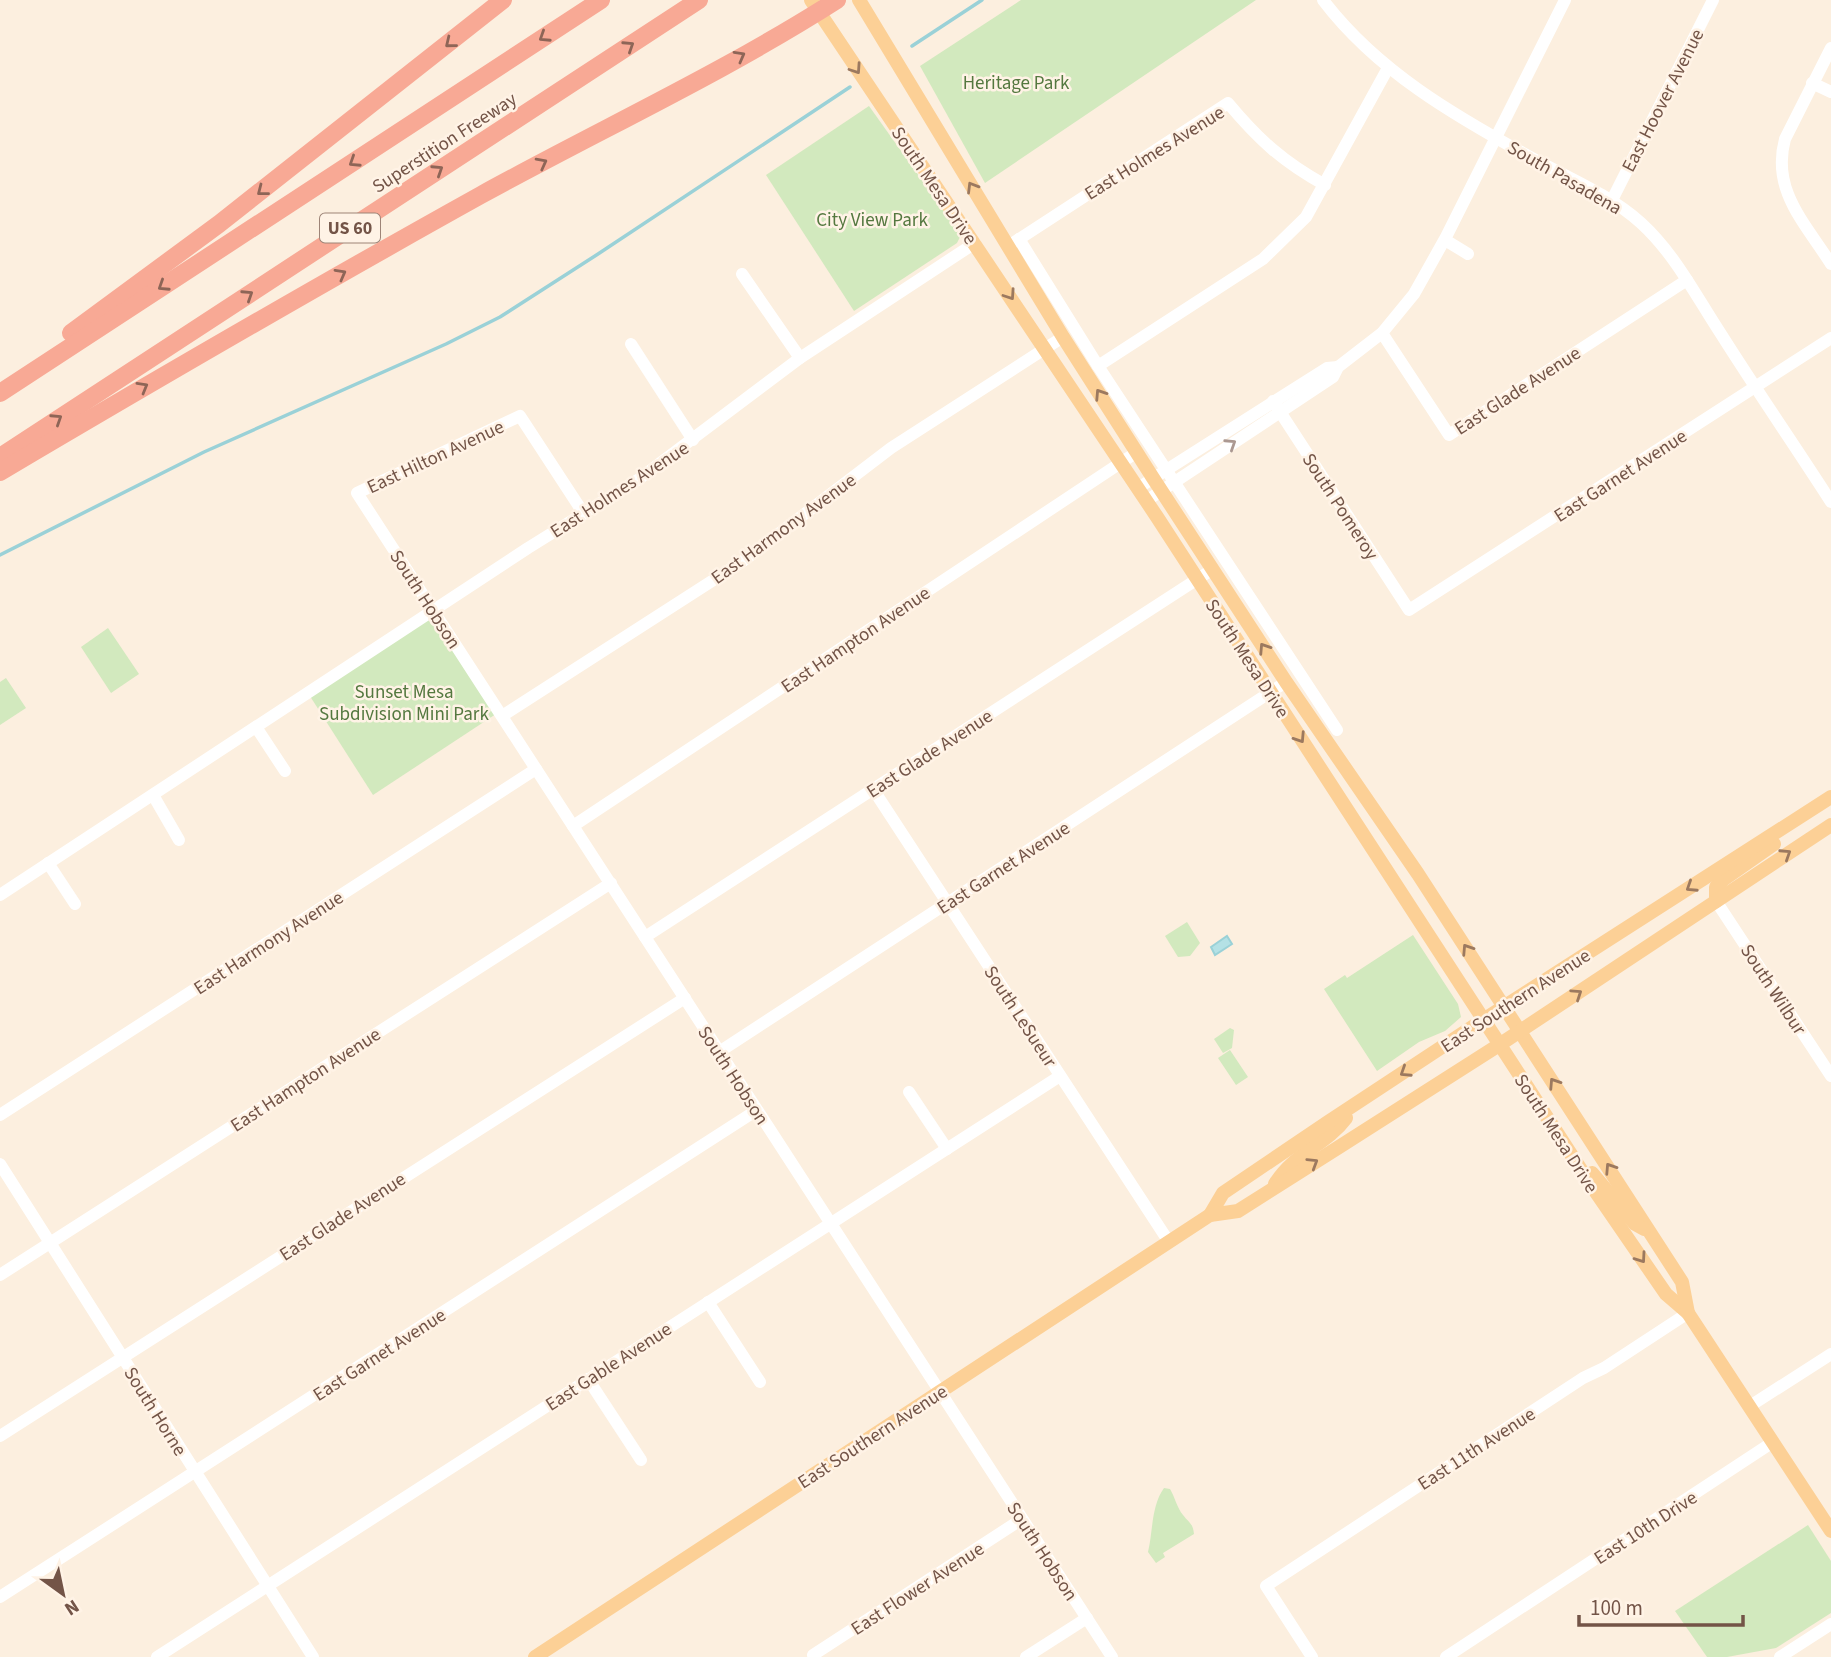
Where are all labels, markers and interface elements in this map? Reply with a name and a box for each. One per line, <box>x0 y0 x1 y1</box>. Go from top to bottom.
street label: East Hoover Avenue <box>1616 24 1711 177</box>
one-way arrow <box>539 29 552 42</box>
one-way arrow <box>445 34 457 47</box>
one-way arrow <box>621 41 634 54</box>
one-way arrow <box>733 51 746 64</box>
one-way arrow <box>848 61 860 74</box>
park label: Heritage Park <box>963 70 1070 97</box>
street label: Superstition Freeway <box>367 86 523 200</box>
street label: East Holmes Avenue <box>1080 99 1230 207</box>
street label: South Mesa Drive <box>884 121 983 250</box>
street label: South Pasadena <box>1502 135 1627 222</box>
one-way arrow <box>348 154 361 167</box>
one-way arrow <box>535 158 547 171</box>
one-way arrow <box>430 166 443 179</box>
one-way arrow <box>968 182 981 195</box>
one-way arrow <box>258 183 270 196</box>
park label: City View Park <box>816 207 928 234</box>
road number: US 60 <box>320 213 380 242</box>
one-way arrow <box>333 269 346 282</box>
one-way arrow <box>158 278 171 291</box>
one-way arrow <box>1002 287 1014 300</box>
one-way arrow <box>240 290 253 303</box>
street label: East Glade Avenue <box>1449 340 1586 442</box>
one-way arrow <box>136 382 149 395</box>
one-way arrow <box>1095 389 1108 402</box>
street label: East Hilton Avenue <box>363 414 509 501</box>
one-way arrow <box>49 415 62 428</box>
street label: East Garnet Avenue <box>1549 423 1693 529</box>
street label: East Holmes Avenue <box>545 435 694 545</box>
one-way arrow <box>1223 440 1236 452</box>
street label: South Pomeroy <box>1295 448 1385 566</box>
street label: East Harmony Avenue <box>706 467 862 591</box>
street label: South Hobson <box>383 545 467 655</box>
street label: East Hampton Avenue <box>776 580 936 700</box>
street label: South Mesa Drive <box>1198 594 1295 724</box>
one-way arrow <box>1260 643 1273 656</box>
park label: Sunset Mesa Subdivision Mini Park <box>319 679 489 728</box>
street label: East Glade Avenue <box>861 703 998 805</box>
one-way arrow <box>1292 731 1305 744</box>
street label: East Garnet Avenue <box>932 815 1076 921</box>
one-way arrow <box>1778 850 1791 862</box>
one-way arrow <box>1686 878 1699 891</box>
street label: East Harmony Avenue <box>189 885 349 1002</box>
street label: South Wilbur <box>1733 939 1812 1041</box>
street label: East Southern Avenue <box>1436 943 1596 1060</box>
one-way arrow <box>1462 944 1475 957</box>
street label: South LeSueur <box>977 961 1063 1073</box>
one-way arrow <box>1570 989 1583 1002</box>
street label: East Hampton Avenue <box>225 1021 386 1139</box>
street label: South Hobson <box>691 1021 775 1131</box>
one-way arrow <box>1400 1063 1413 1076</box>
street label: South Mesa Drive <box>1507 1069 1604 1199</box>
one-way arrow <box>1549 1077 1562 1090</box>
one-way arrow <box>1305 1159 1318 1172</box>
one-way arrow <box>1605 1163 1618 1176</box>
street label: East Glade Avenue <box>274 1166 411 1268</box>
one-way arrow <box>1633 1250 1645 1263</box>
street label: East Garnet Avenue <box>308 1302 452 1408</box>
street label: East Gable Avenue <box>540 1316 677 1418</box>
street label: South Horne <box>117 1362 193 1462</box>
street label: East Southern Avenue <box>793 1379 953 1496</box>
street label: East 11th Avenue <box>1413 1401 1541 1497</box>
street label: East 10th Drive <box>1589 1485 1703 1572</box>
street label: South Hobson <box>1000 1497 1084 1607</box>
street label: East Flower Avenue <box>846 1536 990 1642</box>
north arrow <box>28 1559 98 1629</box>
scale bar <box>1579 1584 1744 1628</box>
text: N <box>59 1592 84 1622</box>
text: 100 m <box>1590 1593 1643 1623</box>

